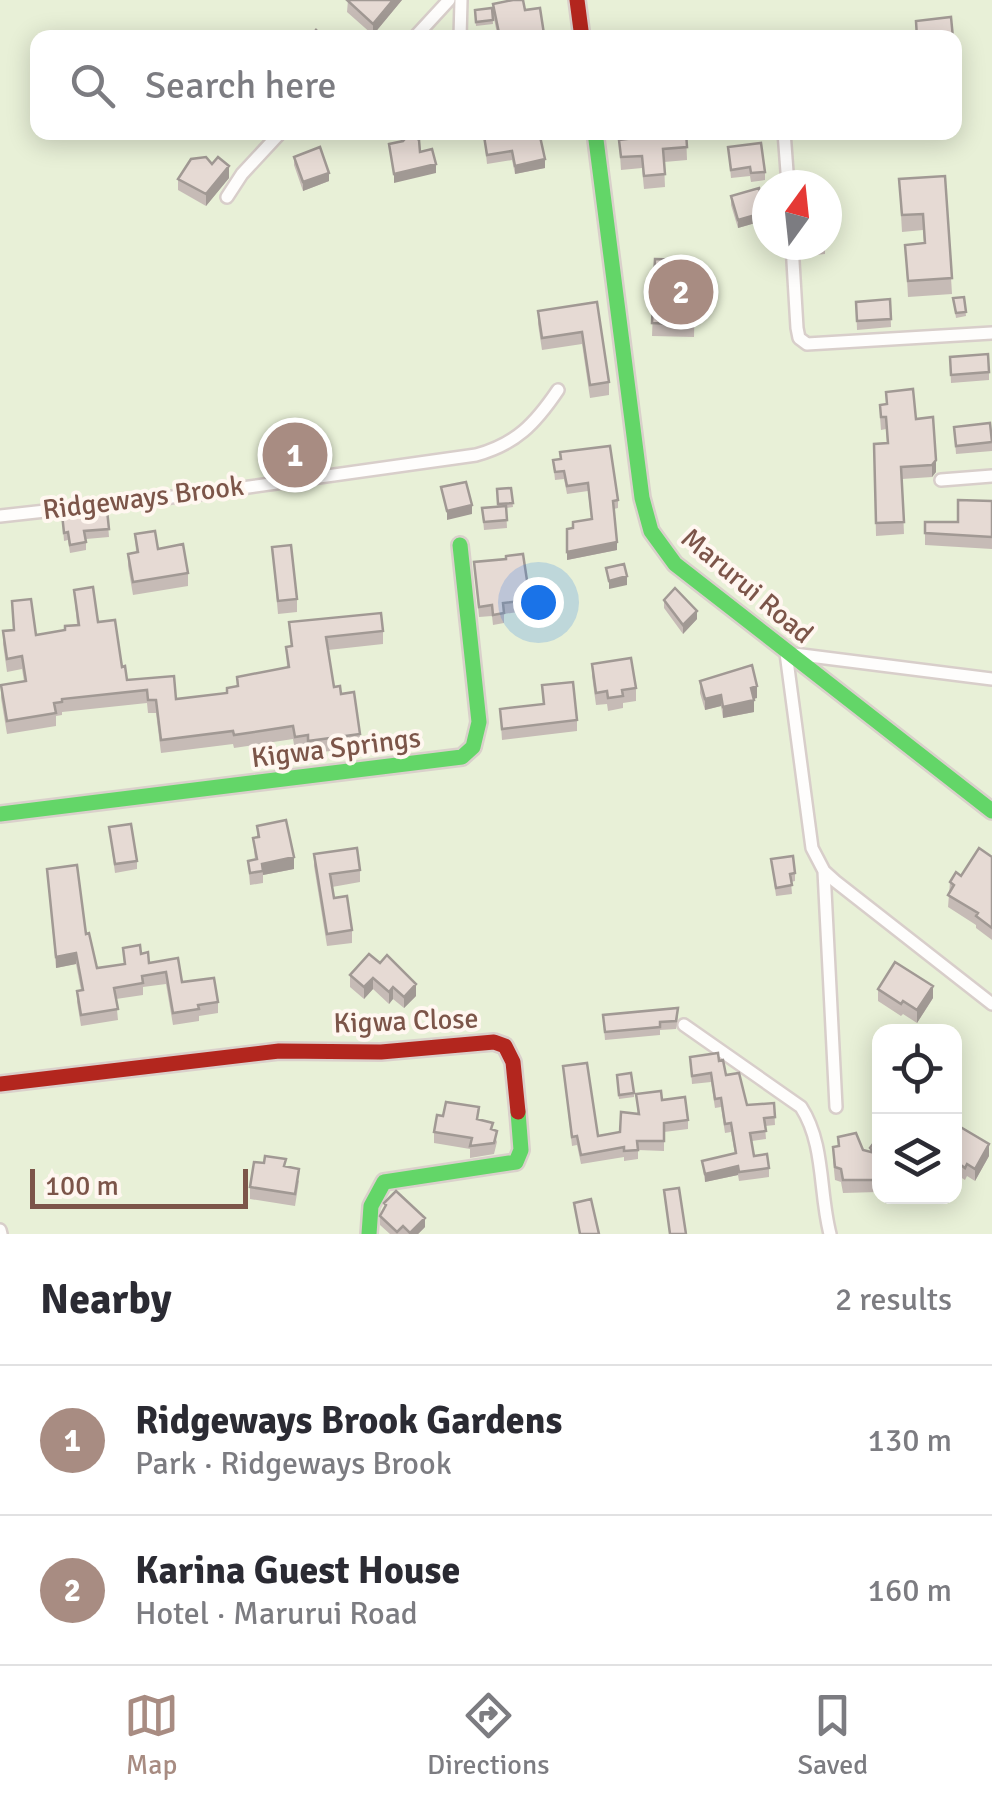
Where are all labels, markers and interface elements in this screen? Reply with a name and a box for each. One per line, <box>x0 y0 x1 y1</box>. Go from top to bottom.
search box <box>30 30 962 140</box>
icon: search <box>65 58 120 113</box>
text: Search here <box>145 62 337 109</box>
north arrow <box>752 170 842 260</box>
pin: 2 <box>648 254 714 330</box>
pin: 1 <box>262 418 328 492</box>
street label: Ridgeways Brook <box>40 469 246 527</box>
street label: Marurui Road <box>674 521 820 651</box>
your location <box>513 577 564 628</box>
street label: Kigwa Springs <box>249 721 423 775</box>
street label: Kigwa Close <box>333 1001 479 1041</box>
map controls <box>872 1024 962 1204</box>
button: locate <box>872 1024 962 1114</box>
button: layers <box>872 1114 962 1204</box>
scale bar <box>30 1164 248 1208</box>
text: 100 m <box>45 1169 119 1203</box>
text: Nearby <box>40 1274 172 1325</box>
text: 2 results <box>835 1280 952 1319</box>
text: Ridgeways Brook Gardens <box>135 1397 562 1444</box>
text: 1 <box>64 1421 81 1460</box>
text: 130 m <box>868 1421 952 1460</box>
text: Park · Ridgeways Brook <box>135 1444 452 1483</box>
text: Karina Guest House <box>135 1547 460 1594</box>
text: 2 <box>64 1571 81 1610</box>
text: 160 m <box>868 1571 952 1610</box>
text: Hotel · Marurui Road <box>135 1594 418 1633</box>
tab: Map <box>124 1688 179 1782</box>
tab: Directions <box>427 1688 549 1782</box>
tab: Saved <box>797 1688 868 1782</box>

